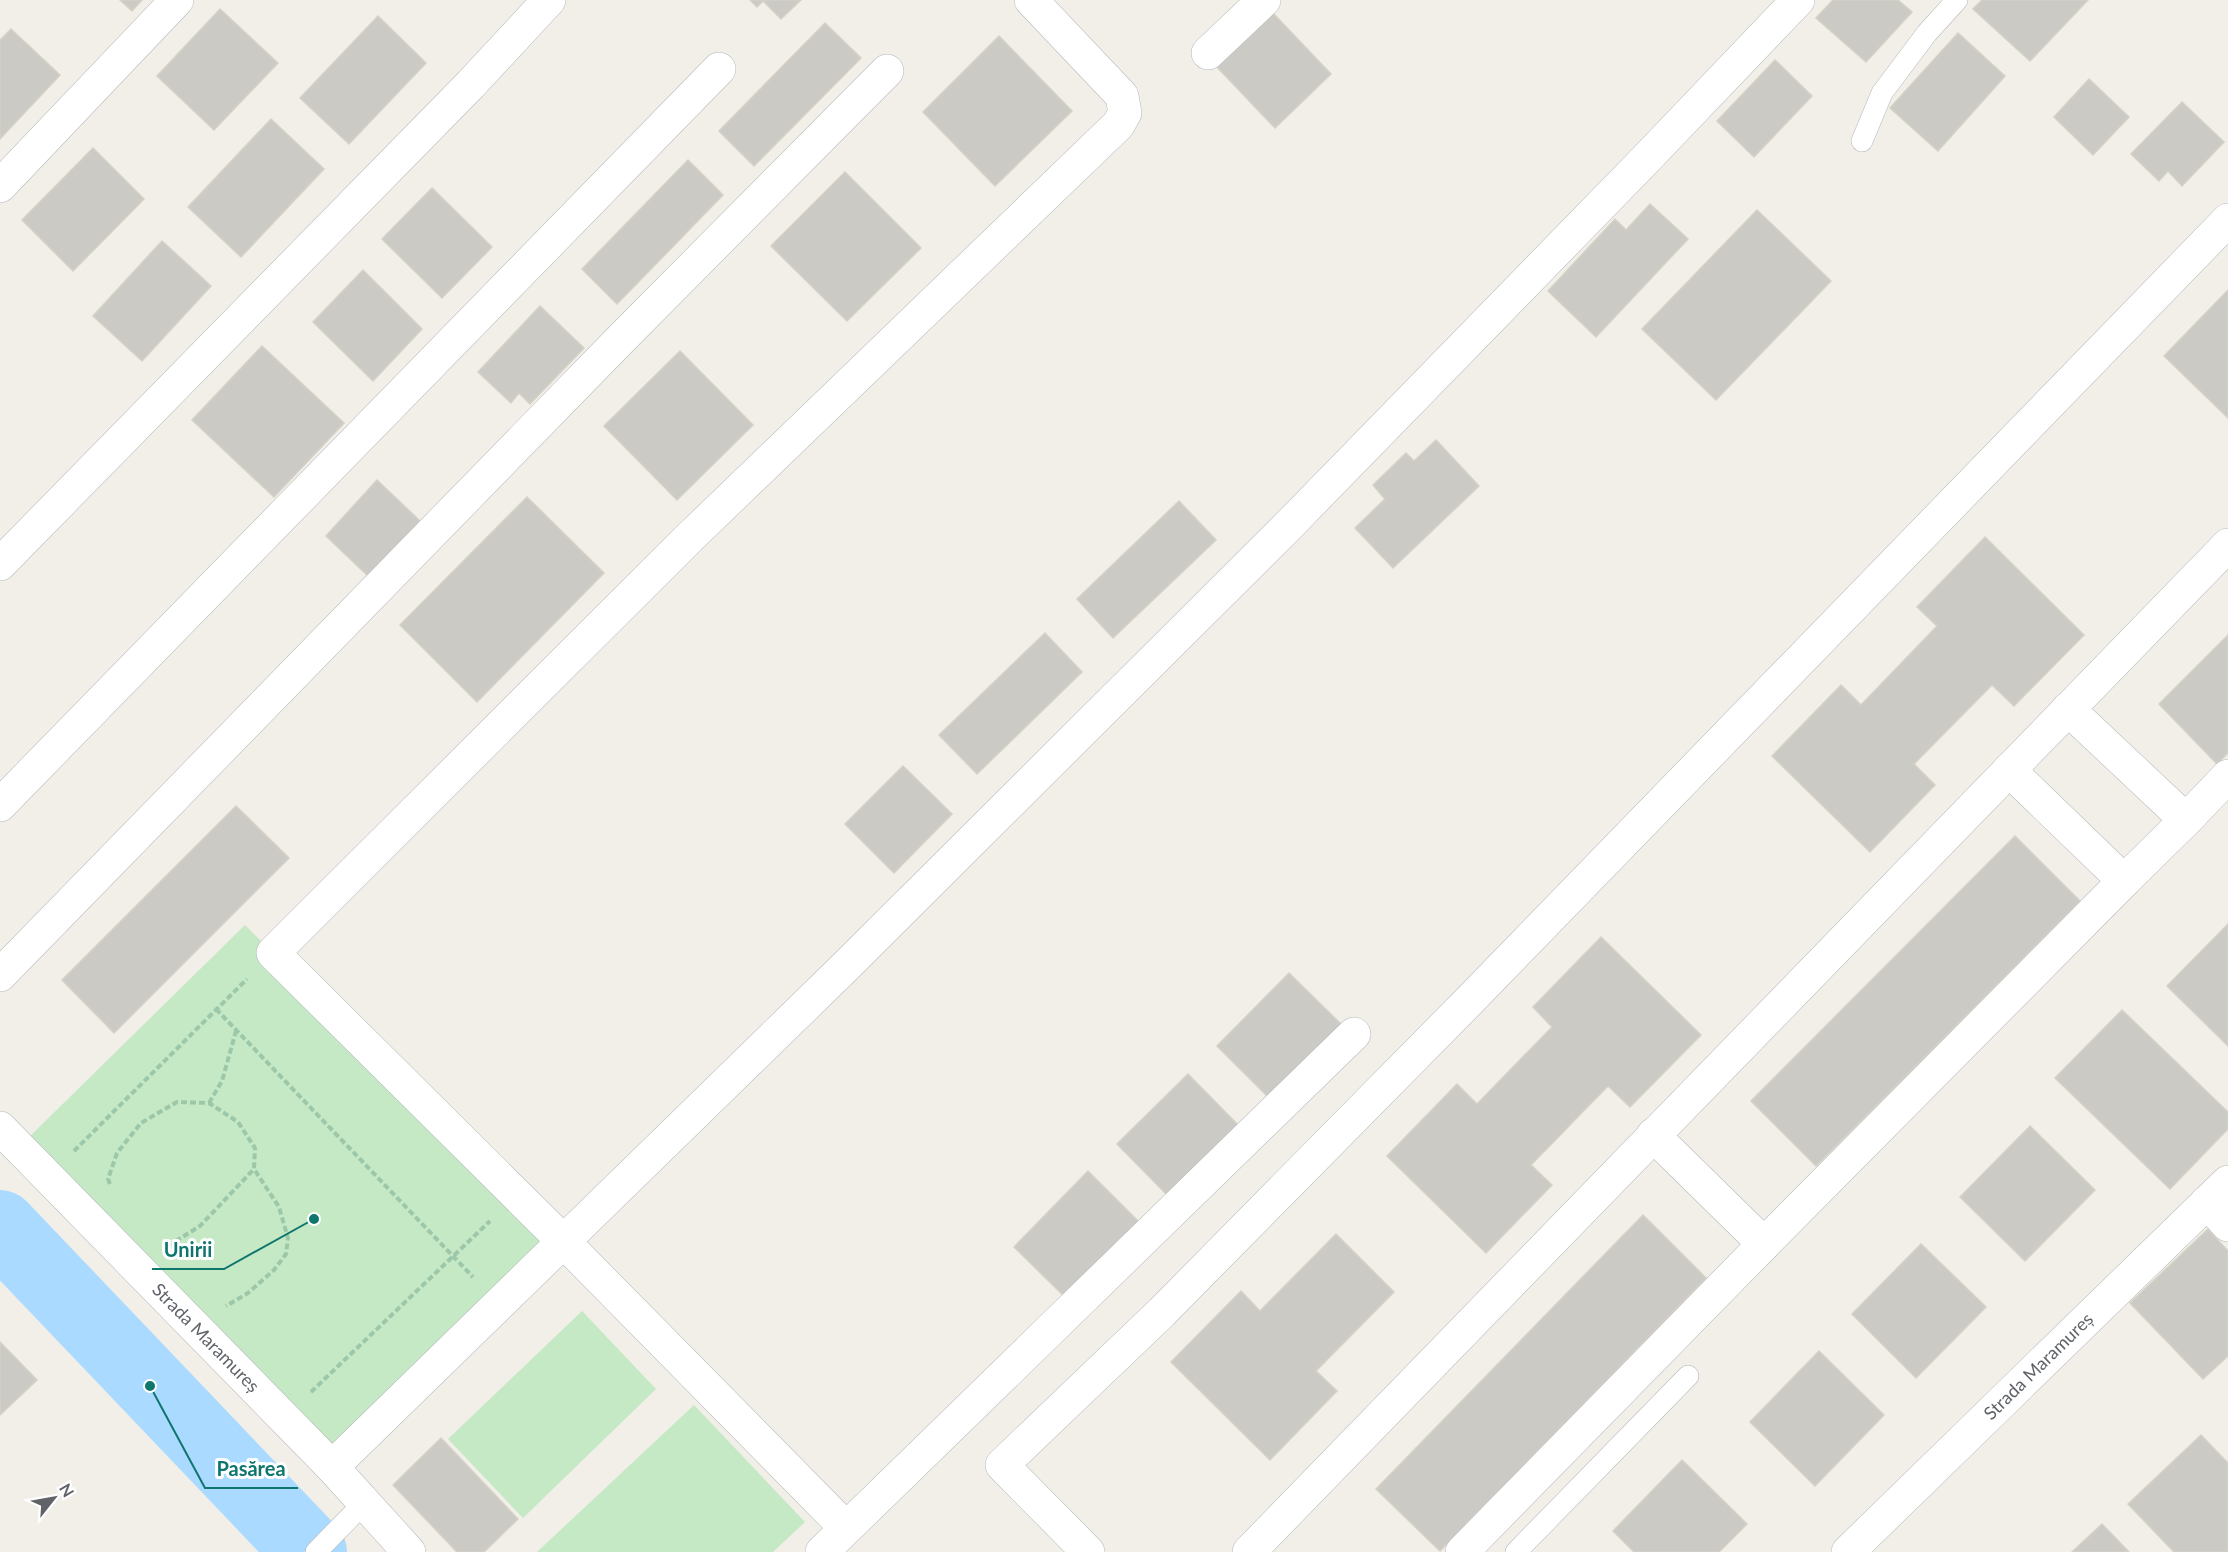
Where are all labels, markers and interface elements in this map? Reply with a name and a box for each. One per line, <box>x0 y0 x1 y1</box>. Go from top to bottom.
callout: Unirii <box>152 1231 224 1269</box>
text: Unirii <box>164 1237 212 1261</box>
street label: Strada Maramureș <box>148 1278 265 1397</box>
street label: Strada Maramureș <box>1979 1307 2097 1424</box>
callout: Pasărea <box>205 1450 298 1488</box>
text: Pasărea <box>216 1456 286 1480</box>
north arrow <box>24 1468 84 1528</box>
text: N <box>56 1480 79 1500</box>

